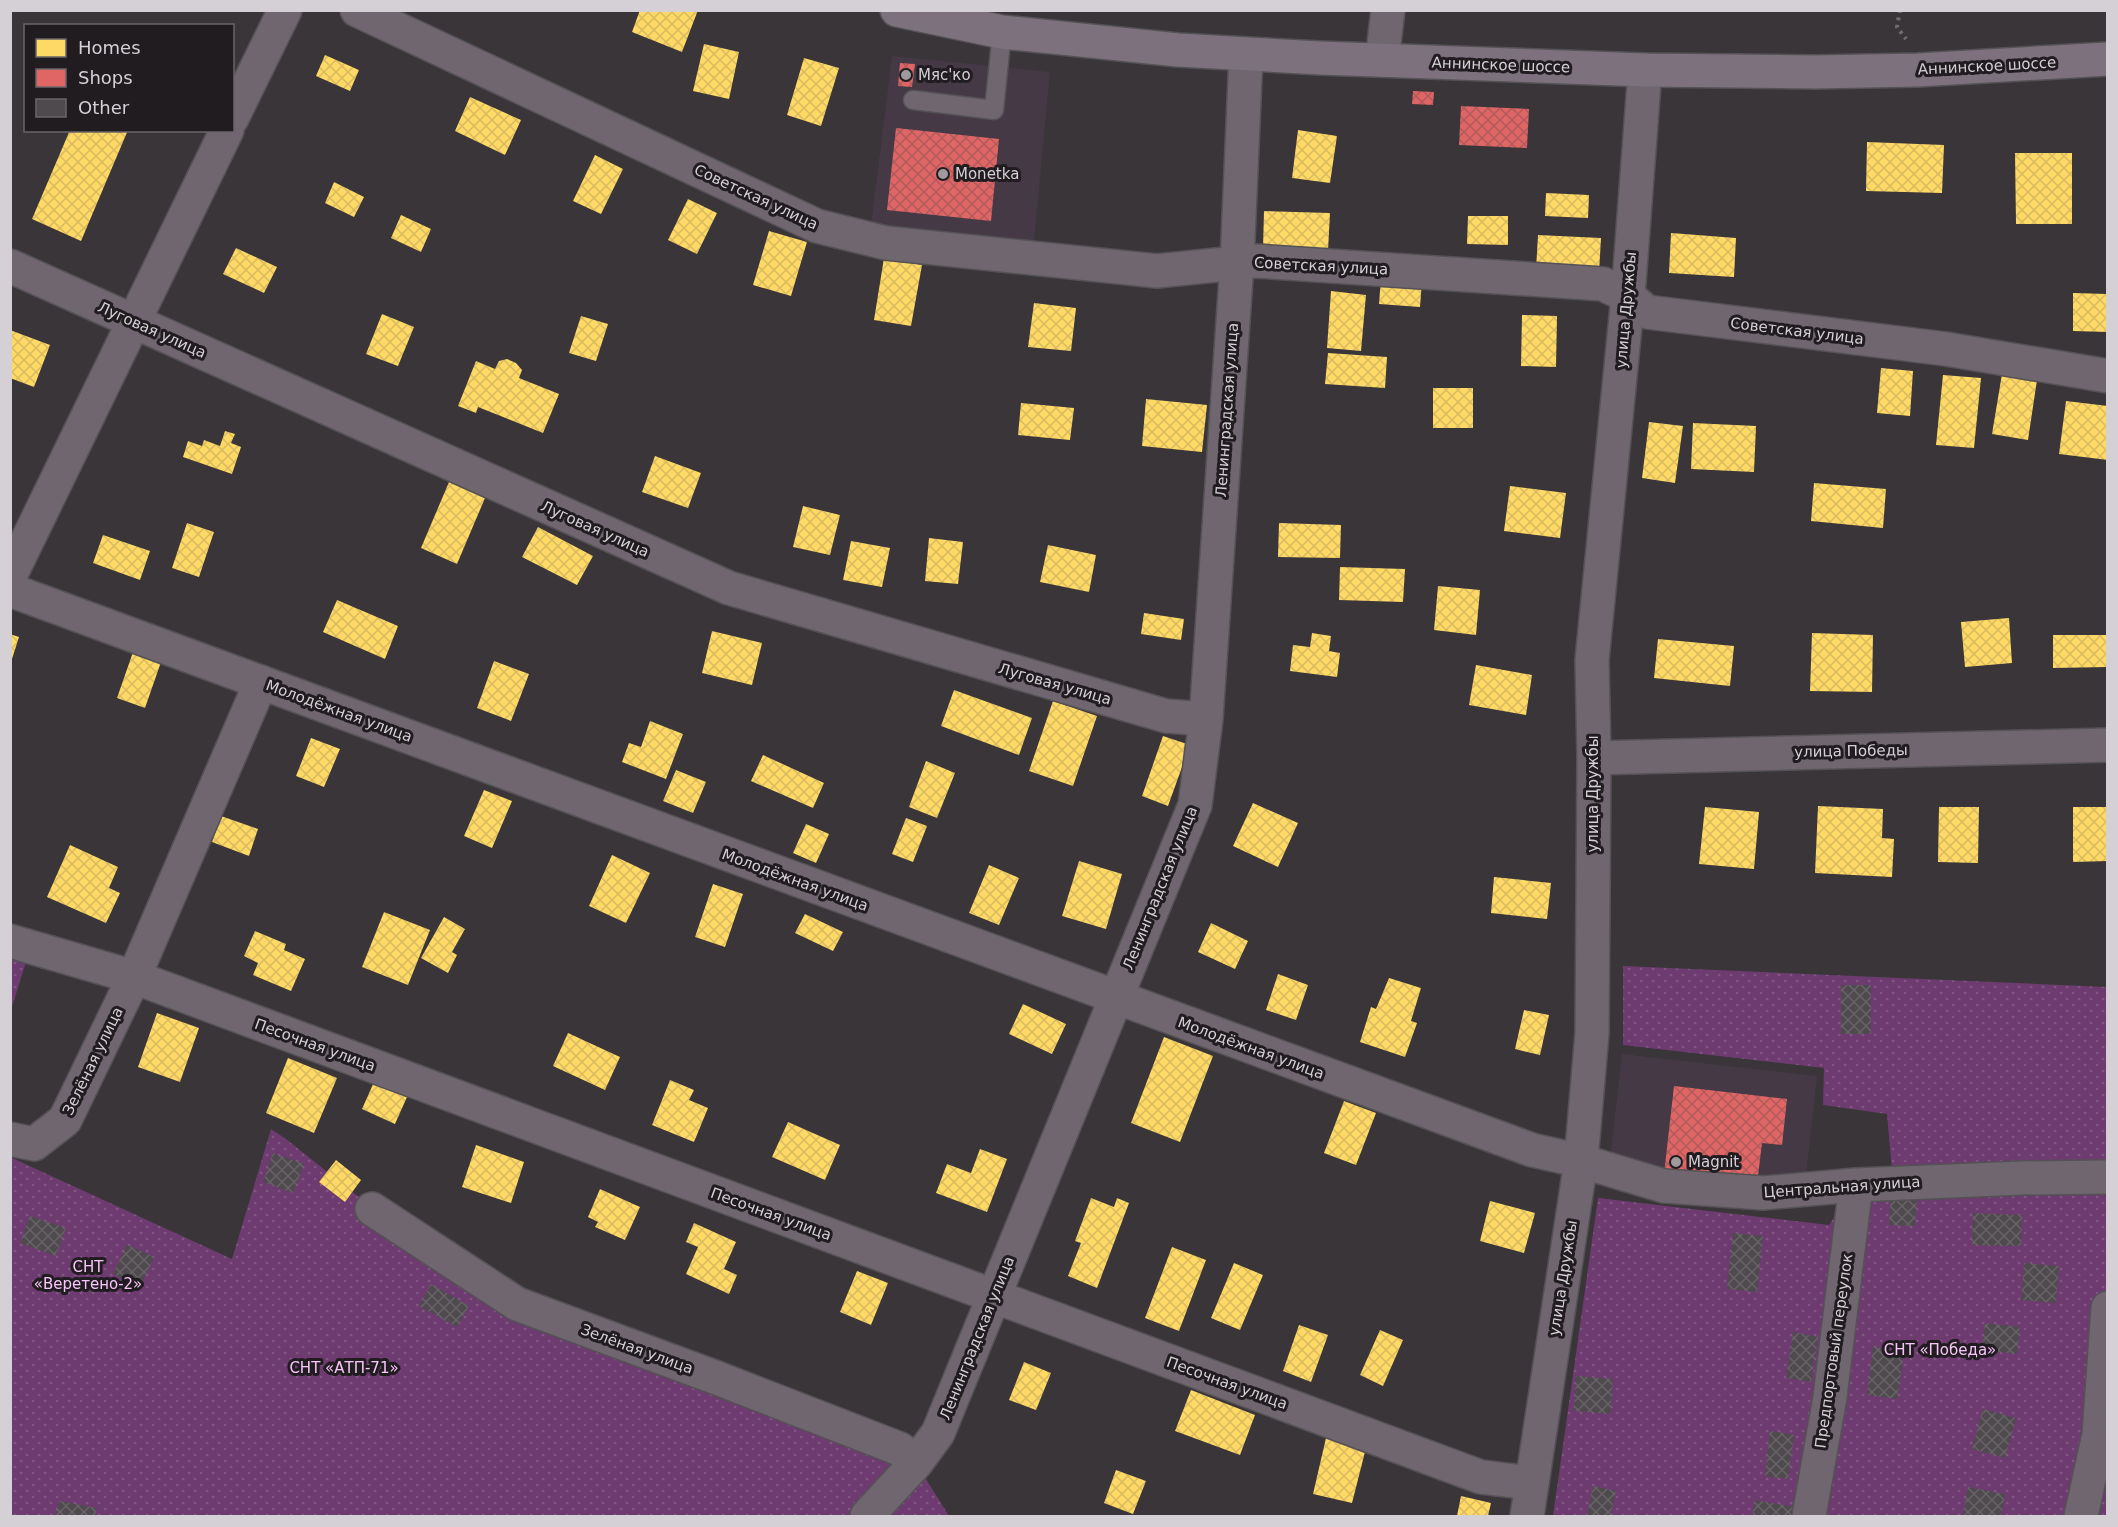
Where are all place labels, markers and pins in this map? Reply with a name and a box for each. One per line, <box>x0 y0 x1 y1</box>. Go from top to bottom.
place label: Мяс'ко <box>918 66 971 84</box>
marker: Мяс'ко <box>899 68 913 82</box>
place label: Monetka <box>955 165 1019 183</box>
marker: Monetka <box>936 167 950 181</box>
place label: Magnit <box>1688 1153 1739 1171</box>
marker: Magnit <box>1669 1155 1683 1169</box>

